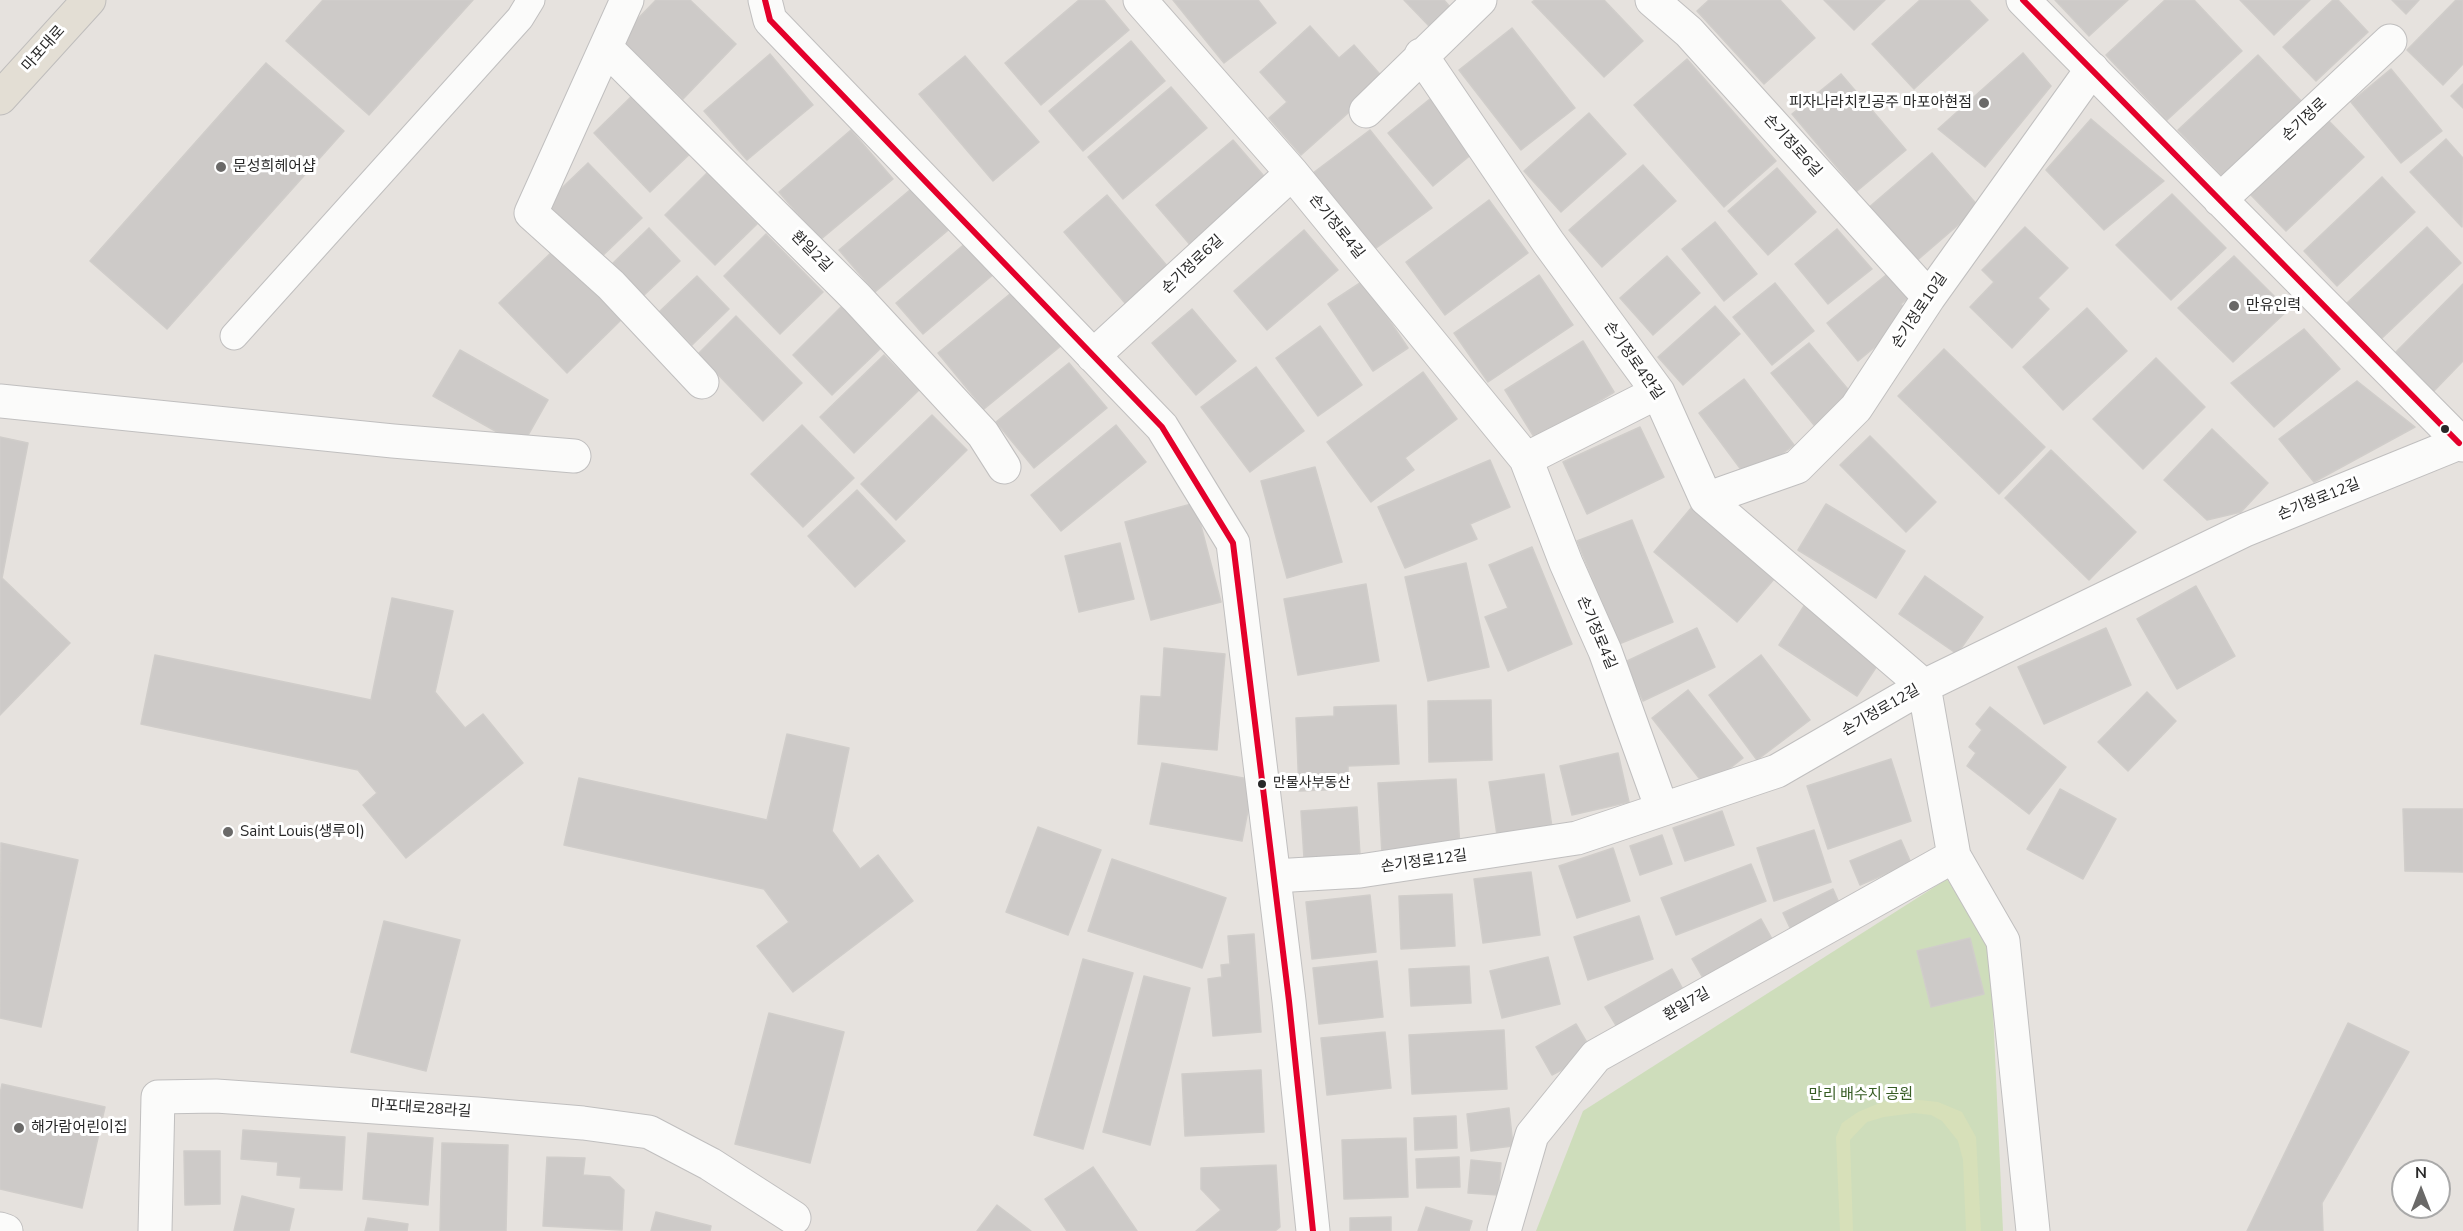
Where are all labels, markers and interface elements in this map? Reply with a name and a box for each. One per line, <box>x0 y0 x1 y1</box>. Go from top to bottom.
street label: 마포대로 <box>19 22 69 76</box>
place label: 피자나라치킨공주 마포아현점 <box>1789 94 1972 112</box>
street label: 손기정로 <box>2279 95 2331 145</box>
marker: 피자나라치킨공주 마포아현점 <box>1977 96 1991 110</box>
street label: 손기정로6길 <box>1759 111 1825 181</box>
place label: 문성희헤어샵 <box>233 158 316 176</box>
marker: 문성희헤어샵 <box>214 160 228 174</box>
street label: 손기정로4길 <box>1304 191 1368 263</box>
street label: 환일2길 <box>787 228 835 276</box>
street label: 손기정로6길 <box>1158 232 1228 298</box>
street label: 손기정로10길 <box>1888 270 1952 352</box>
place label: 만유인력 <box>2246 297 2301 315</box>
marker: 만유인력 <box>2227 299 2241 313</box>
street label: 손기정로4안길 <box>1599 318 1667 404</box>
unlabelled marker <box>2439 423 2451 435</box>
street label: 손기정로12길 <box>2275 475 2363 525</box>
street label: 손기정로4길 <box>1572 594 1620 672</box>
street label: 손기정로12길 <box>1839 681 1923 741</box>
place label: 만물사부동산 <box>1273 776 1350 792</box>
marker: 만물사부동산 <box>1256 778 1268 790</box>
place label: Saint Louis(생루이) <box>240 823 365 841</box>
marker: Saint Louis(생루이) <box>221 825 235 839</box>
street label: 손기정로12길 <box>1380 847 1468 877</box>
street label: 환일7길 <box>1661 985 1713 1025</box>
park label: 만리 배수지 공원 <box>1809 1086 1913 1104</box>
street label: 마포대로28라길 <box>370 1097 472 1121</box>
place label: 해가람어린이집 <box>31 1119 128 1137</box>
marker: 해가람어린이집 <box>12 1121 26 1135</box>
north arrow <box>2391 1159 2451 1219</box>
text: N <box>2415 1162 2427 1184</box>

